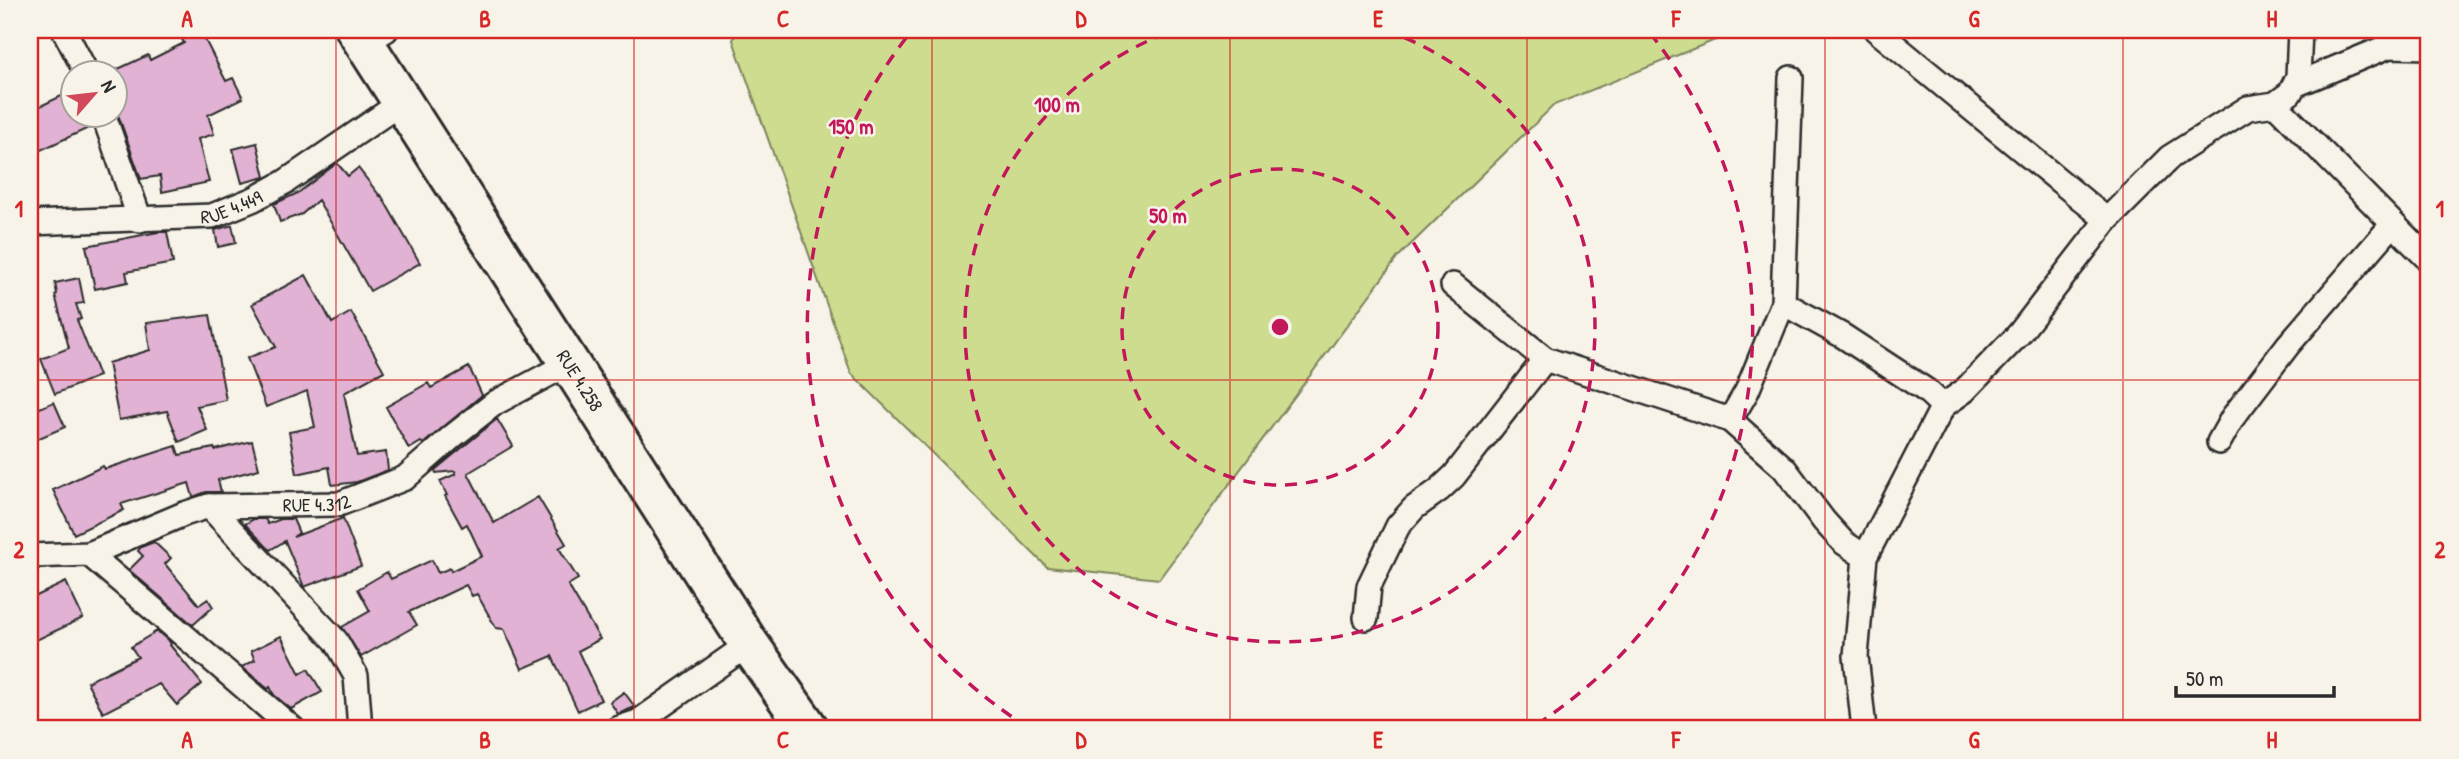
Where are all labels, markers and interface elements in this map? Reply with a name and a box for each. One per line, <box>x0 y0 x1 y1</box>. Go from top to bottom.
text: A <box>181 3 193 34</box>
text: B <box>479 3 491 34</box>
text: C <box>777 3 789 34</box>
text: D <box>1076 3 1088 34</box>
text: E <box>1373 3 1384 34</box>
text: F <box>1671 3 1682 34</box>
text: G <box>1968 3 1980 34</box>
text: H <box>2267 3 2278 34</box>
north arrow <box>60 60 130 130</box>
text: N <box>95 75 123 97</box>
text: 100 m <box>1034 90 1080 119</box>
text: 150 m <box>828 112 874 141</box>
street label: RUE 4.449 <box>200 184 267 229</box>
text: 1 <box>15 193 23 224</box>
text: 1 <box>2436 193 2444 224</box>
text: 50 m <box>1149 201 1187 230</box>
centre of rings <box>1268 315 1292 339</box>
street label: RUE 4.258 <box>551 345 610 416</box>
street label: RUE 4.312 <box>283 488 354 518</box>
text: 2 <box>14 534 25 565</box>
text: 2 <box>2435 534 2446 565</box>
scale bar <box>2176 654 2333 698</box>
text: 50 m <box>2186 664 2223 693</box>
text: A <box>181 724 193 755</box>
text: B <box>479 724 491 755</box>
text: C <box>777 724 789 755</box>
text: D <box>1076 724 1088 755</box>
text: E <box>1373 724 1384 755</box>
text: F <box>1671 724 1682 755</box>
text: G <box>1968 724 1980 755</box>
text: H <box>2267 724 2278 755</box>

